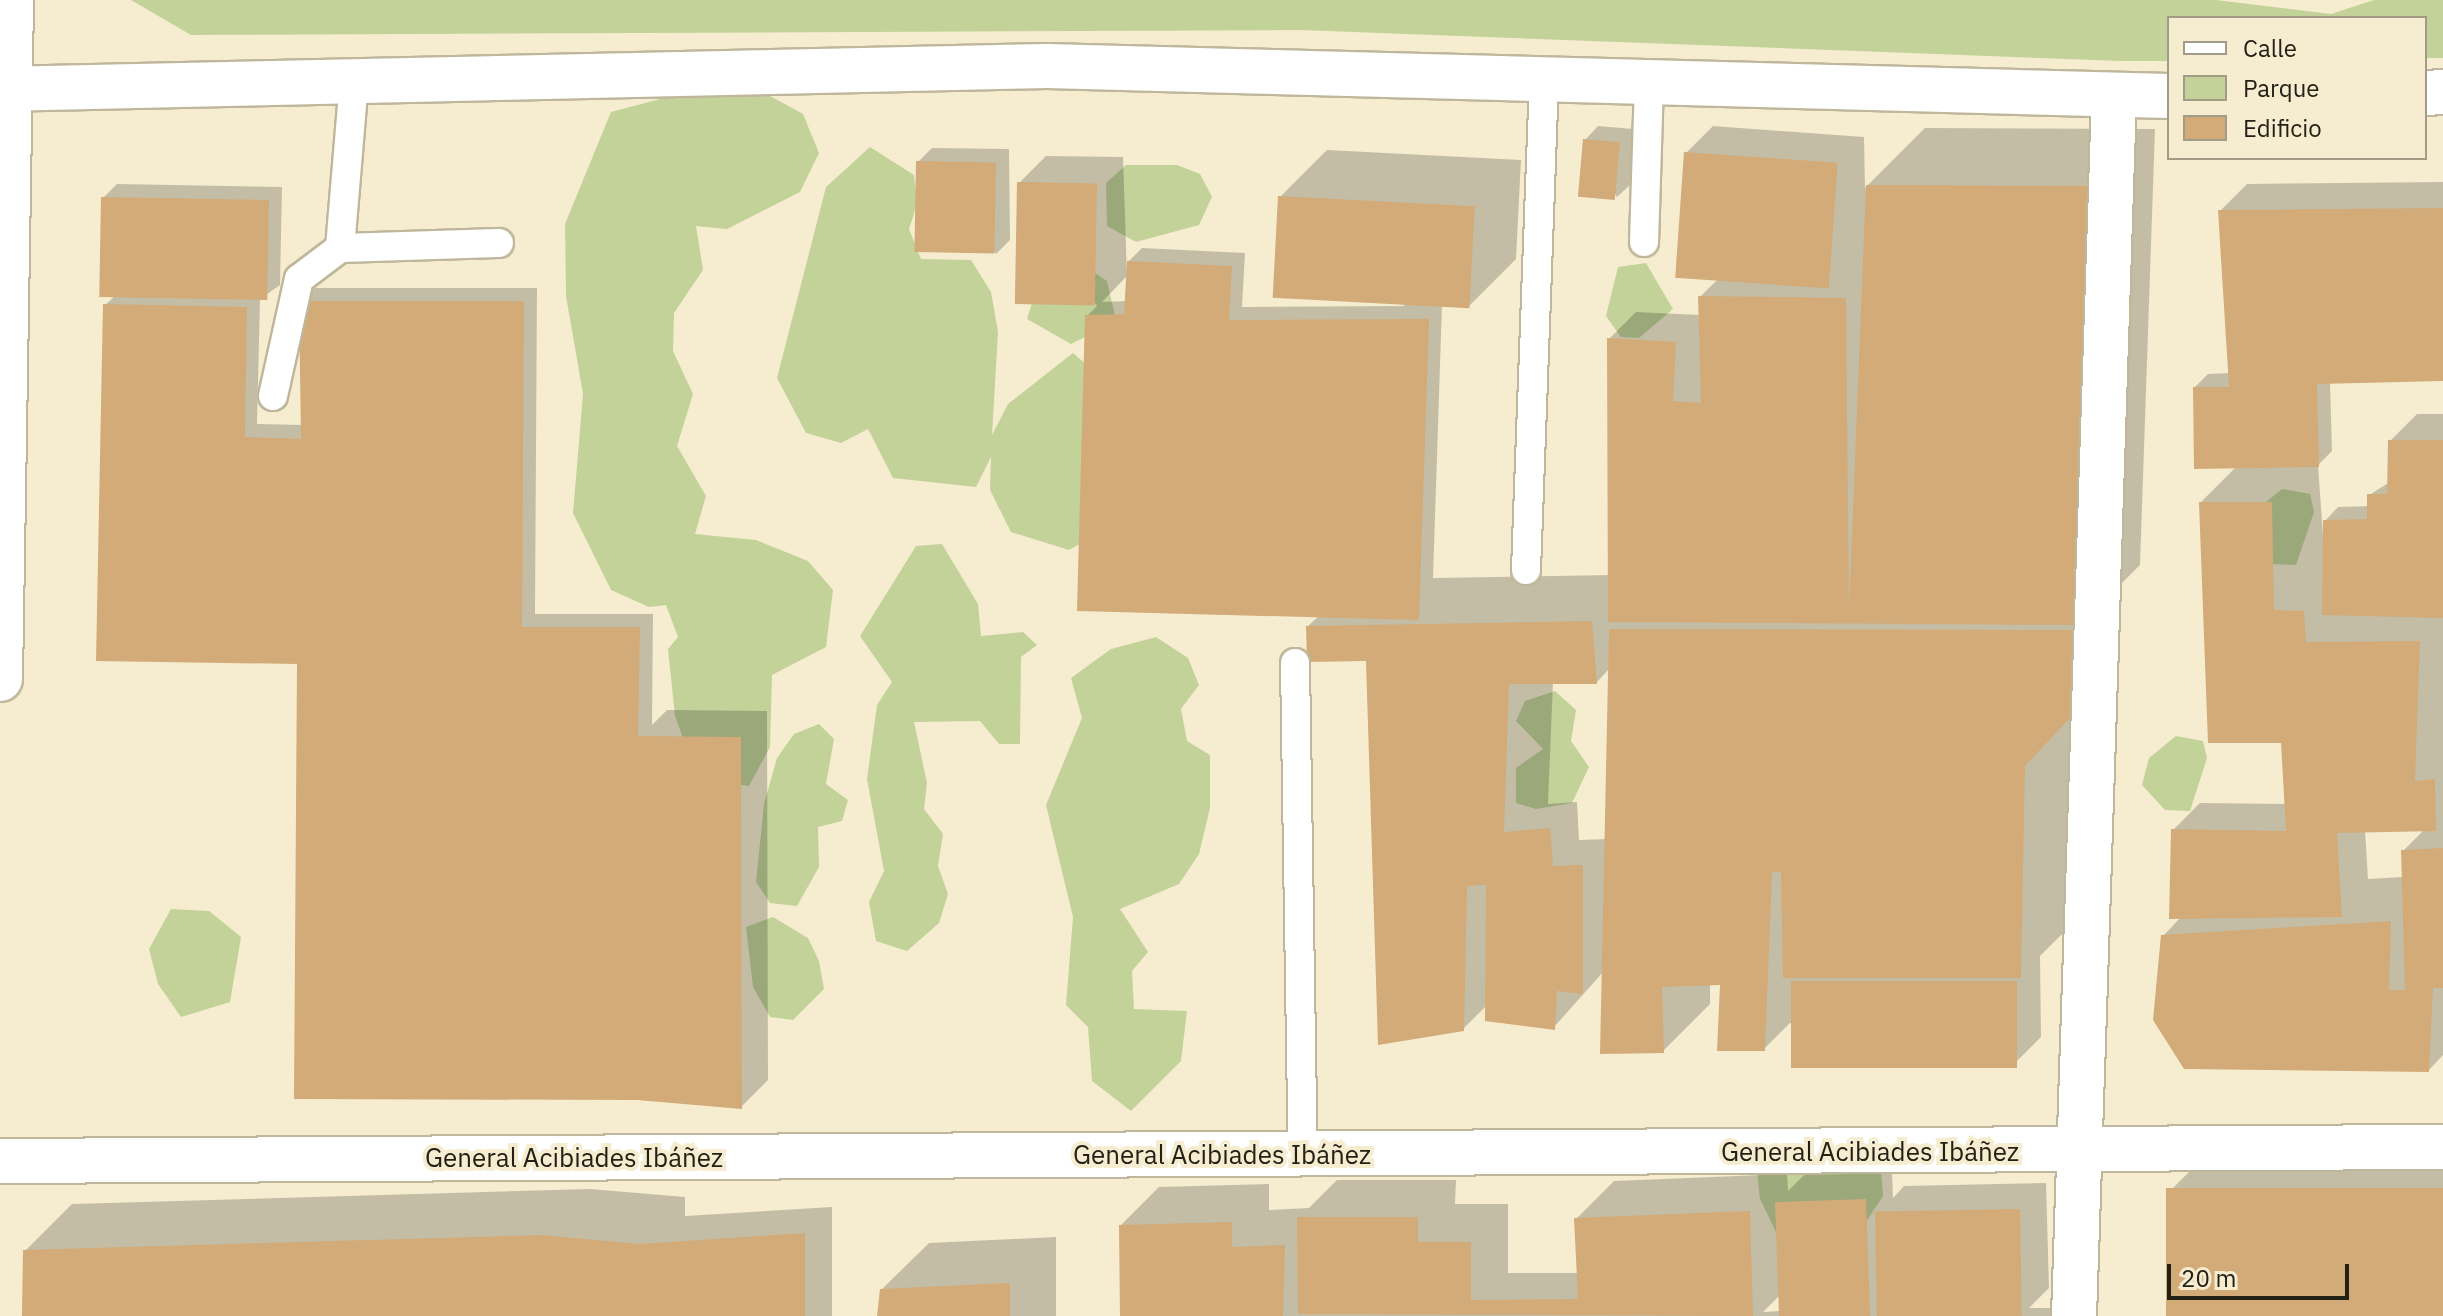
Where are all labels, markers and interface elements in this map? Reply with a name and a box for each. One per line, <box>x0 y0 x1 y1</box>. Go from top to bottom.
legend <box>2167 16 2427 160</box>
text: Calle <box>2243 32 2297 64</box>
text: Parque <box>2243 72 2320 104</box>
text: Edificio <box>2243 112 2322 144</box>
street label: General Acibiades Ibáñez <box>1721 1136 2019 1168</box>
street label: General Acibiades Ibáñez <box>1073 1139 1371 1171</box>
street label: General Acibiades Ibáñez <box>425 1142 723 1174</box>
scale bar <box>2171 1248 2353 1298</box>
text: 20 m <box>2181 1262 2236 1294</box>

